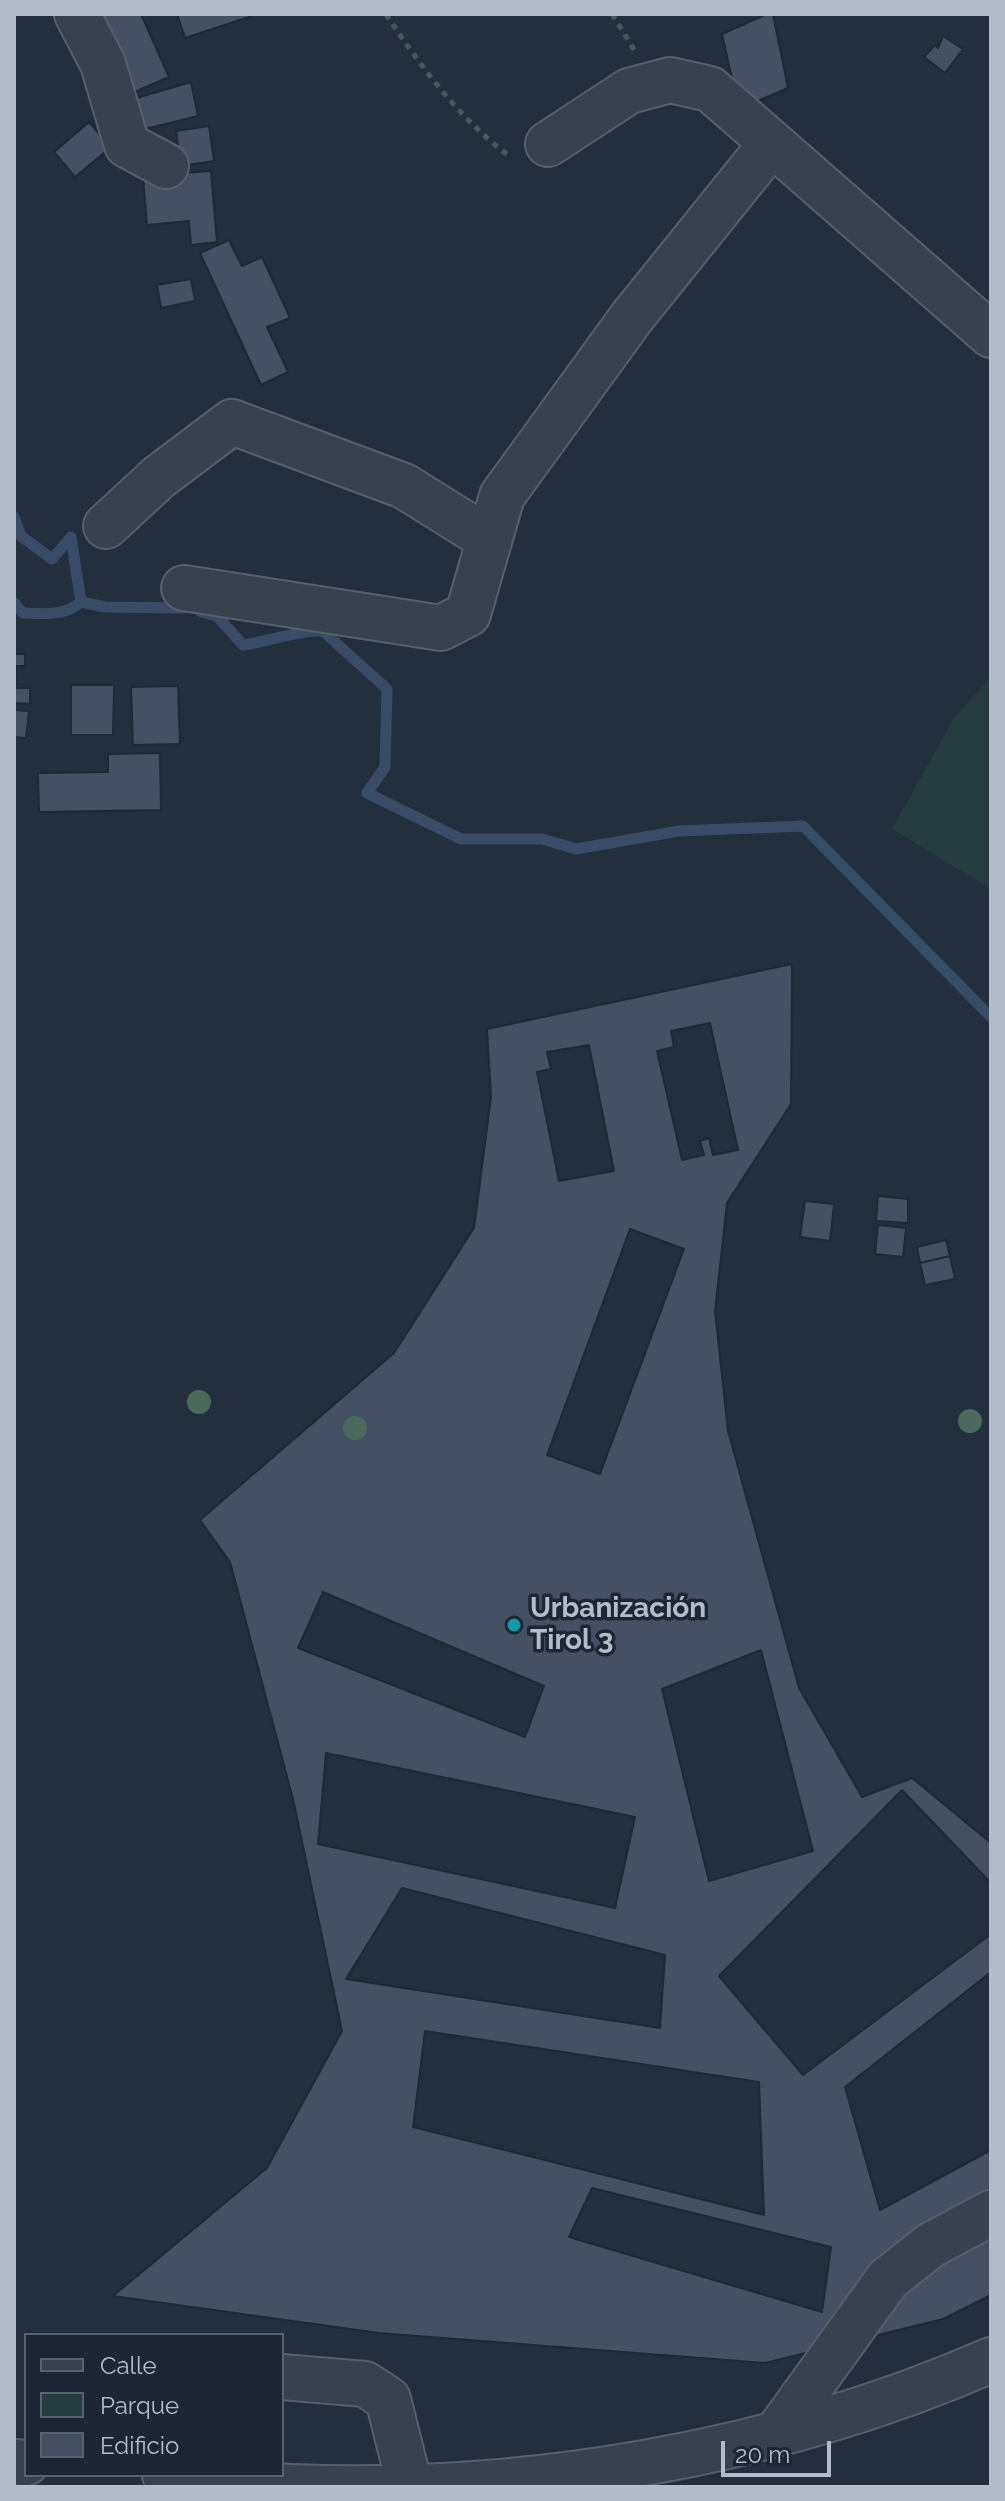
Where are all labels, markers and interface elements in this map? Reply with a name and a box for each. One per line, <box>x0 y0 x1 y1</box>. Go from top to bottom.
place label: Urbanización Tirol 3 <box>530 1592 706 1658</box>
marker: Urbanización Tirol 3 <box>505 1616 523 1634</box>
legend <box>24 2333 284 2477</box>
text: Calle <box>100 2351 157 2380</box>
text: Parque <box>100 2391 179 2420</box>
scale bar <box>725 2425 835 2475</box>
text: Edificio <box>100 2431 179 2460</box>
text: 20 m <box>735 2440 790 2469</box>

